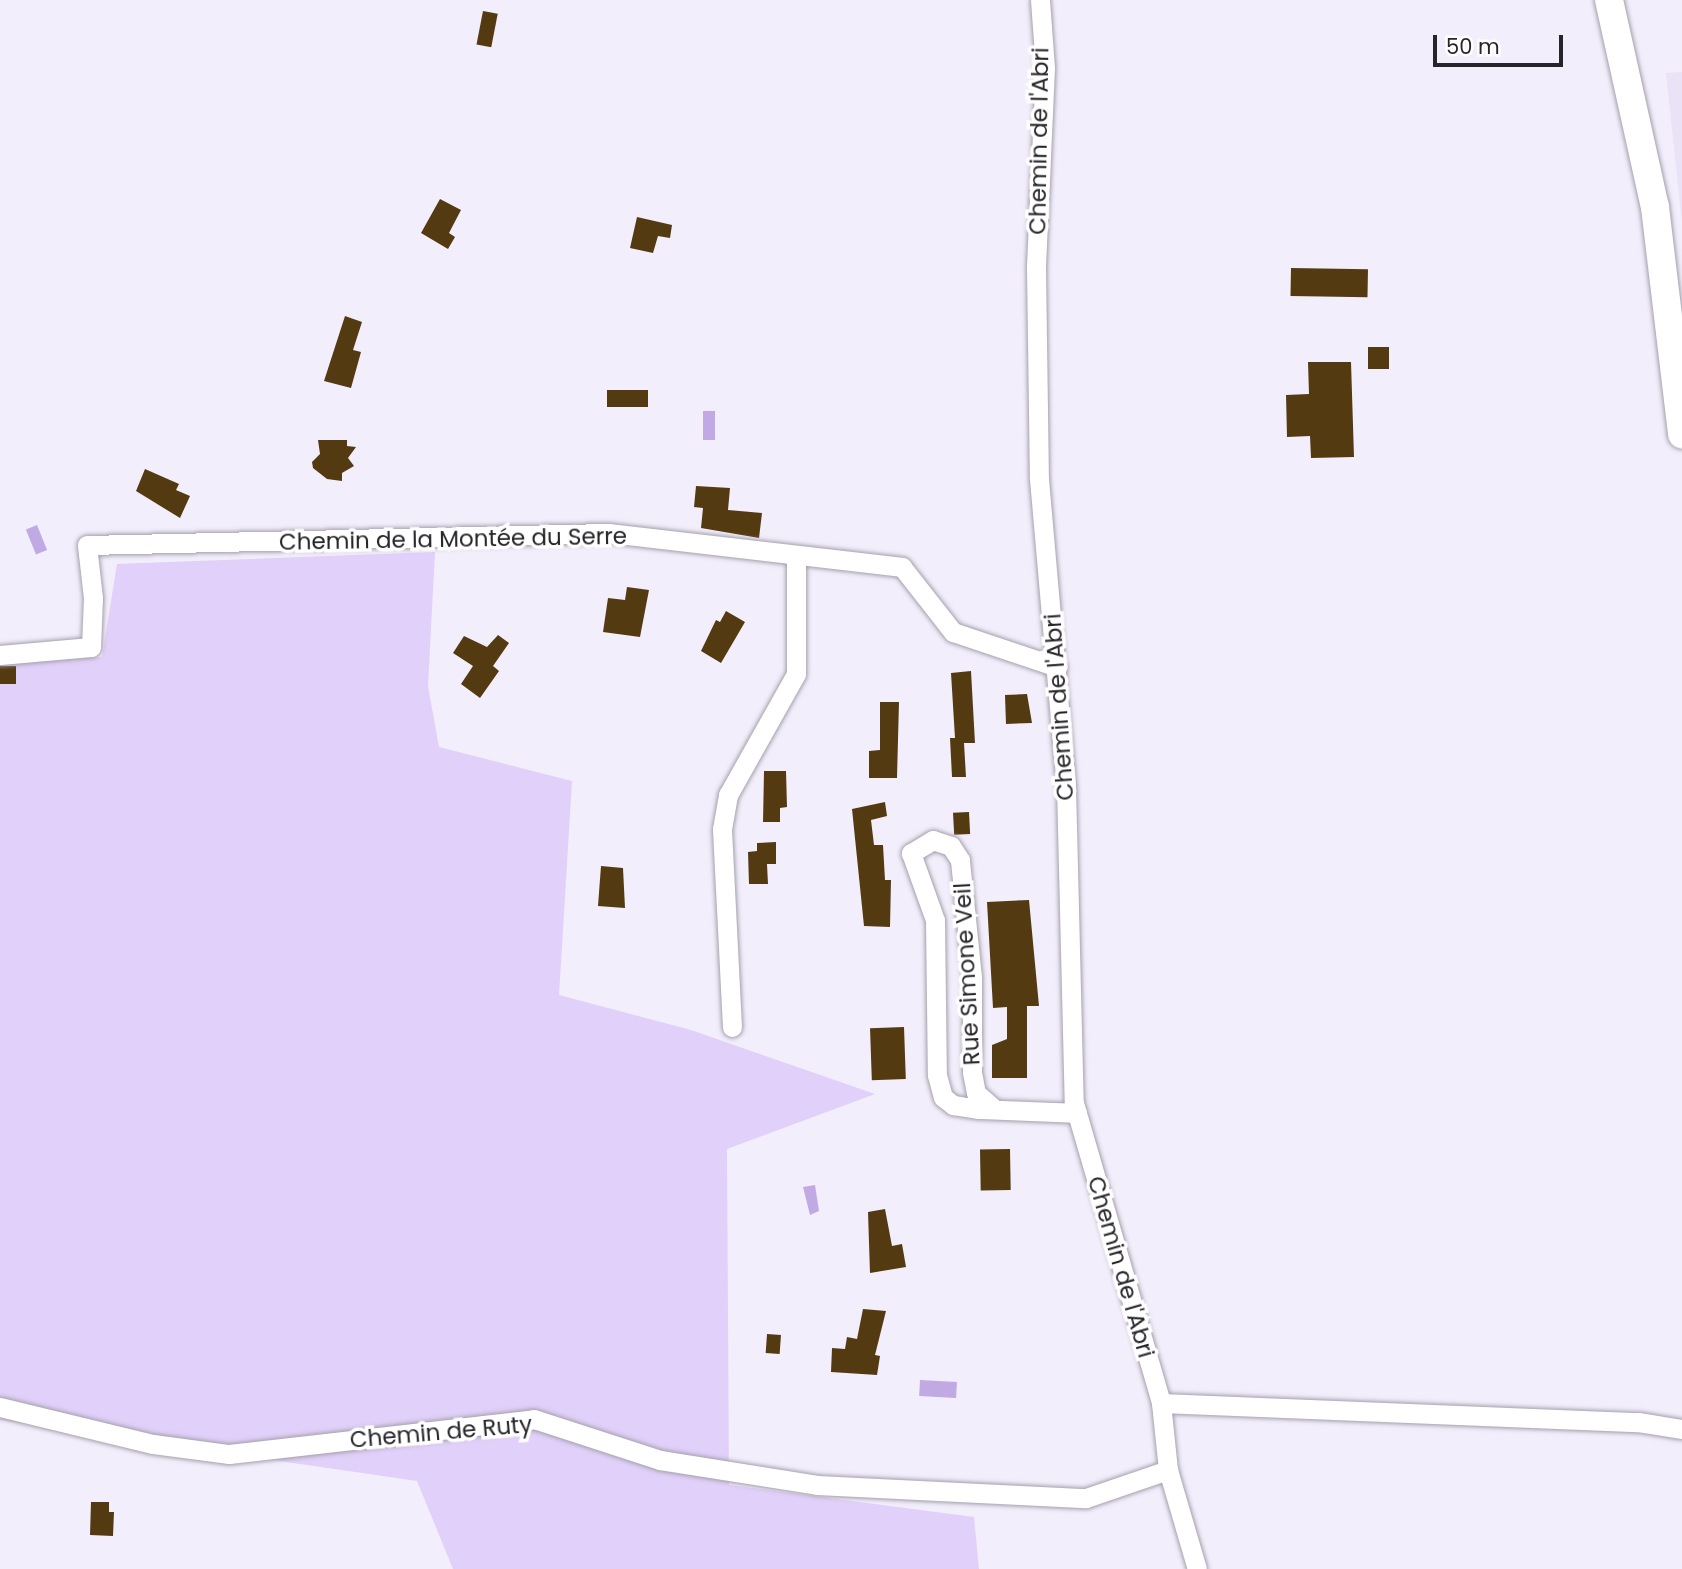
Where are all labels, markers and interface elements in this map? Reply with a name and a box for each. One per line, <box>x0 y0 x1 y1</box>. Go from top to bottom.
scale bar <box>1437 21 1566 65</box>
text: 50 m <box>1446 32 1500 61</box>
street label: Chemin de l'Abri <box>1024 47 1054 235</box>
street label: Chemin de la Montée du Serre <box>279 522 627 556</box>
street label: Chemin de l'Abri <box>1039 613 1079 801</box>
street label: Rue Simone Veil <box>948 882 986 1066</box>
street label: Chemin de l'Abri <box>1082 1173 1160 1361</box>
street label: Chemin de Ruty <box>349 1410 533 1454</box>

